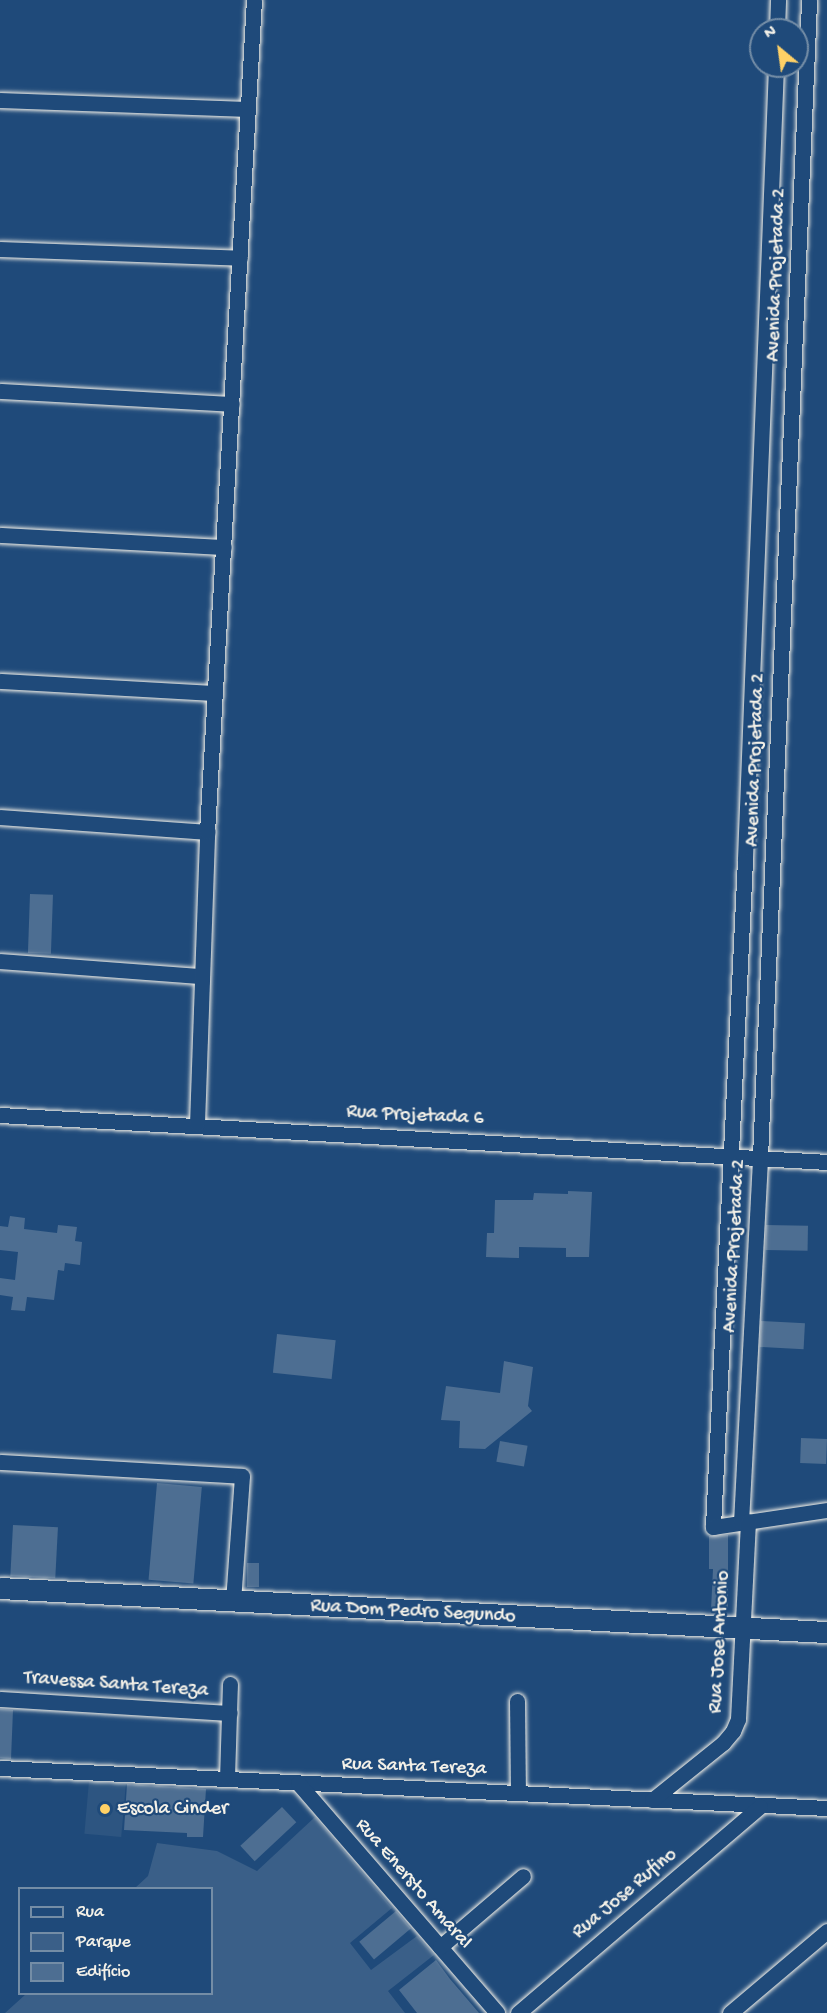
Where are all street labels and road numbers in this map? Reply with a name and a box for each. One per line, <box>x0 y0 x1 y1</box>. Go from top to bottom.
street label: Avenida Projetada 2 <box>762 188 792 362</box>
street label: Avenida Projetada 2 <box>741 673 771 847</box>
street label: Rua Projetada 6 <box>346 1100 484 1132</box>
street label: Avenida Projetada 2 <box>718 1159 752 1333</box>
street label: Rua Jose Antonio <box>704 1570 736 1714</box>
street label: Rua Dom Pedro Segundo <box>310 1595 516 1629</box>
street label: Travessa Santa Tereza <box>23 1667 209 1703</box>
street label: Rua Santa Tereza <box>341 1752 487 1782</box>
street label: Rua Enersto Amaral <box>350 1814 476 1954</box>
street label: Rua Jose Rufino <box>568 1843 682 1945</box>

